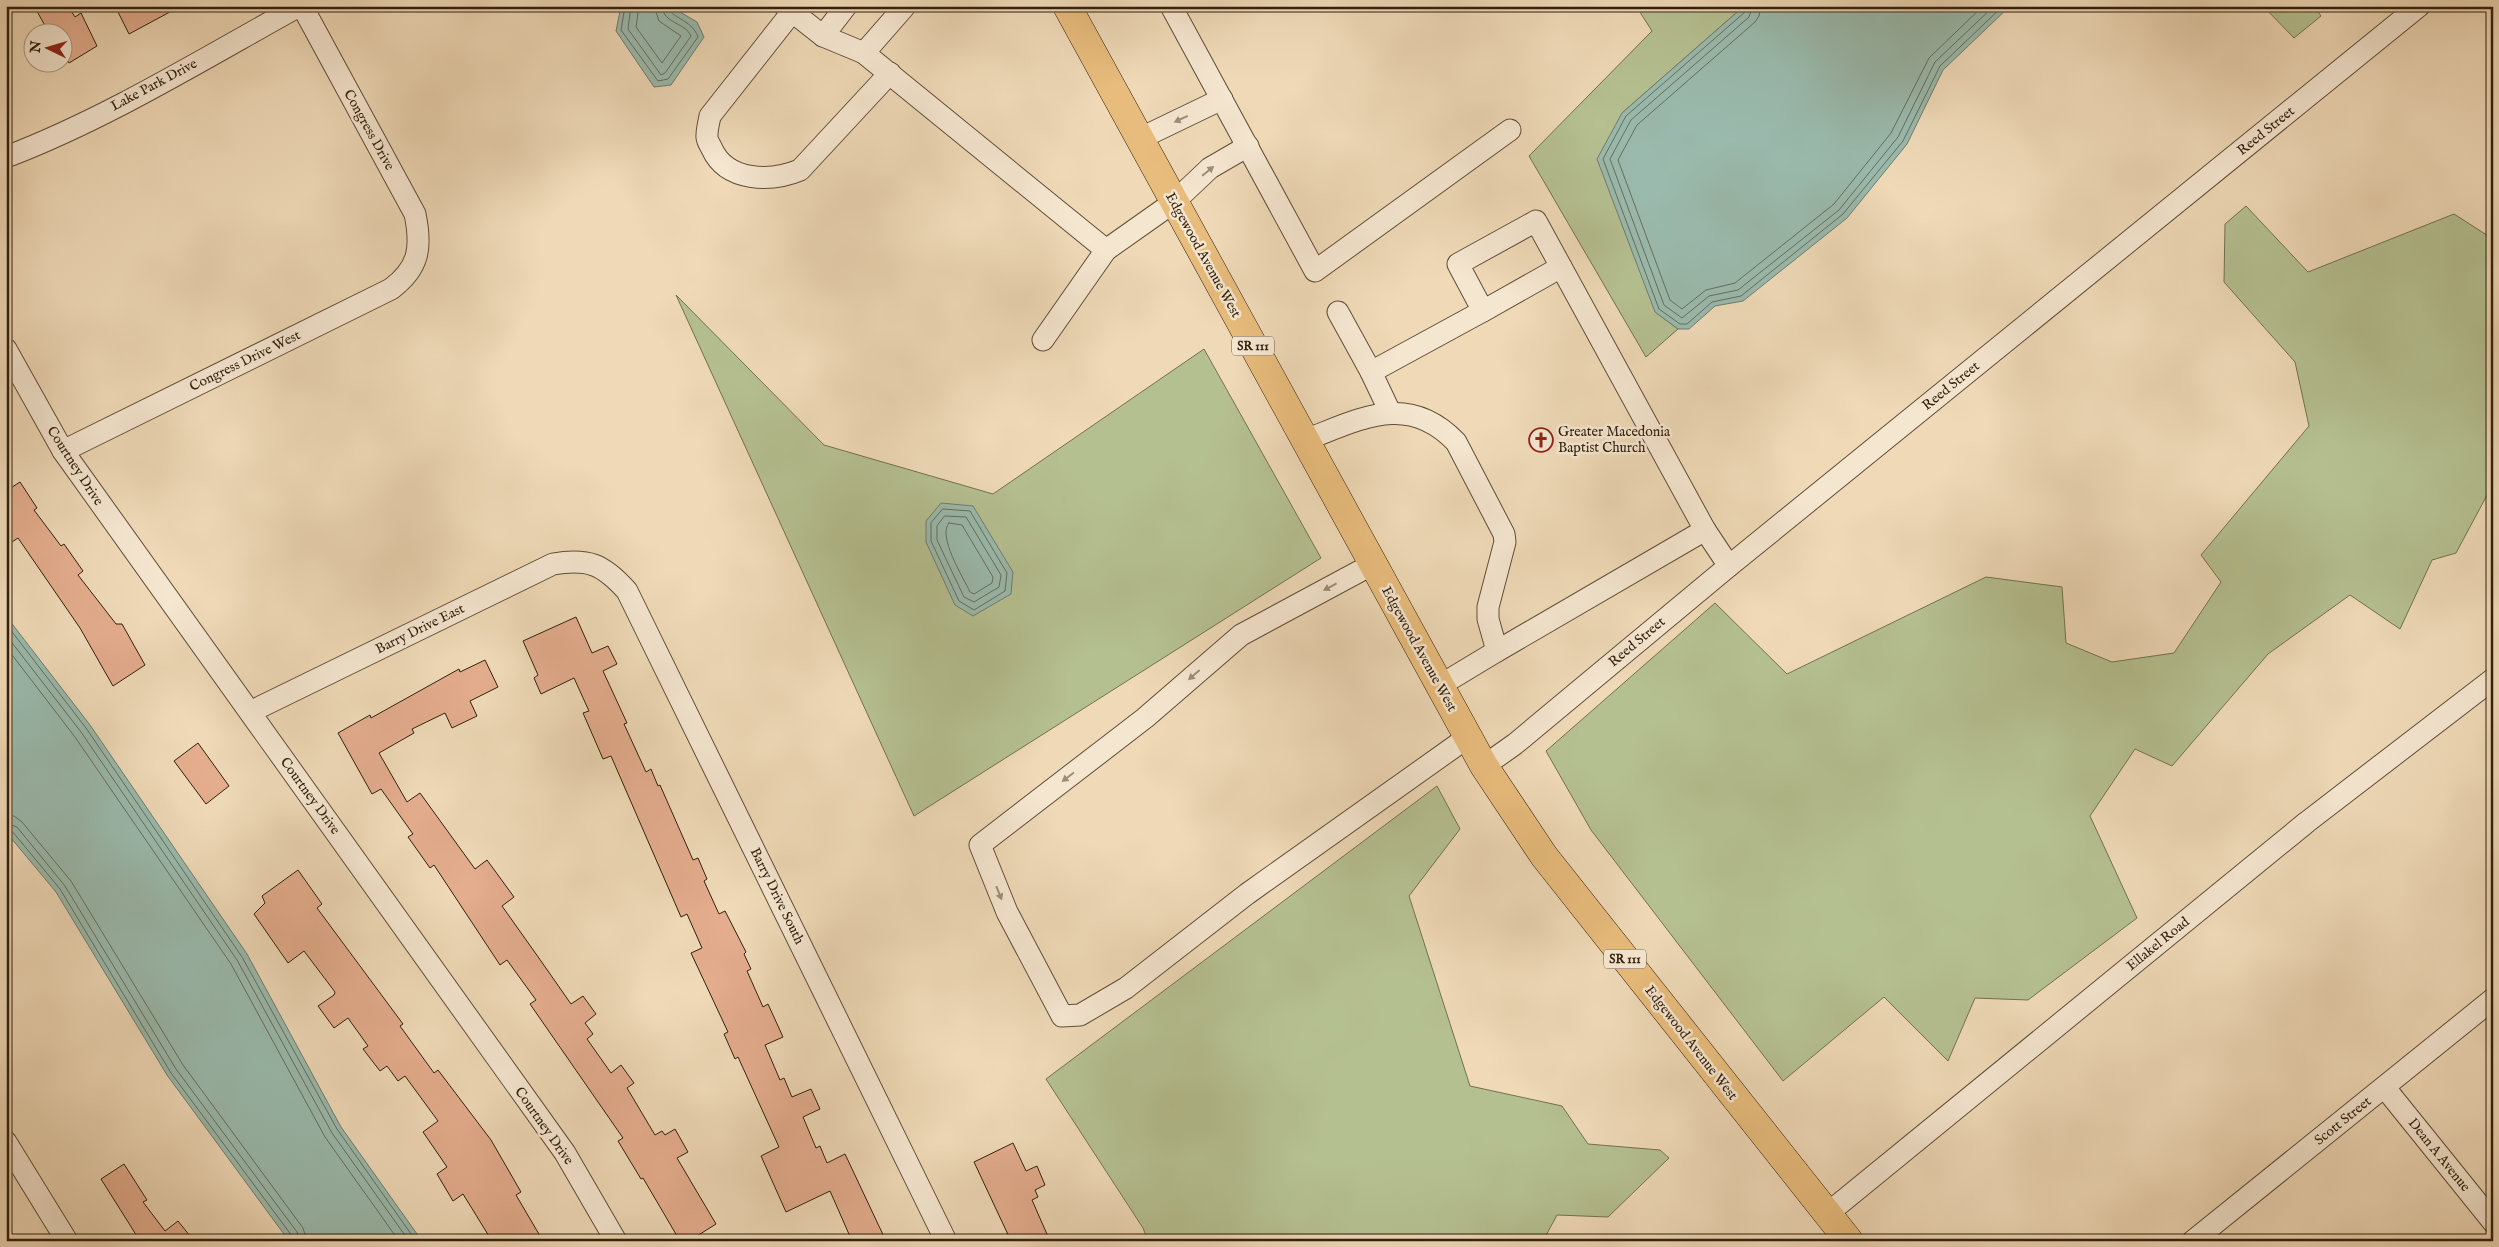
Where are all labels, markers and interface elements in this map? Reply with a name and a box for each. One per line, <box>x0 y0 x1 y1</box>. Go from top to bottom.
north arrow <box>22 22 72 72</box>
text: N <box>26 40 46 55</box>
street label: Lake Park Drive <box>108 54 201 115</box>
street label: Congress Drive <box>339 86 399 174</box>
street label: Reed Street <box>2234 102 2299 160</box>
one-way arrow <box>1173 115 1188 123</box>
one-way arrow <box>1201 165 1214 176</box>
street label: Edgewood Avenue West <box>1161 189 1245 321</box>
street label: Congress Drive West <box>186 326 304 396</box>
road number: SR 111 <box>1232 336 1274 356</box>
street label: Reed Street <box>1919 357 1984 415</box>
street label: Courtney Drive <box>43 423 108 510</box>
place label: Greater Macedonia Baptist Church <box>1558 423 1671 457</box>
church icon: Greater Macedonia Baptist Church <box>1528 427 1554 453</box>
one-way arrow <box>1322 583 1337 591</box>
street label: Edgewood Avenue West <box>1377 583 1461 715</box>
street label: Barry Drive East <box>373 600 468 658</box>
street label: Reed Street <box>1605 613 1669 671</box>
one-way arrow <box>1189 669 1201 681</box>
street label: Courtney Drive <box>276 754 344 839</box>
one-way arrow <box>1062 772 1075 783</box>
street label: Barry Drive South <box>746 845 808 948</box>
one-way arrow <box>995 886 1003 901</box>
street label: Ellakel Road <box>2123 913 2194 975</box>
road number: SR 111 <box>1604 950 1646 969</box>
street label: Edgewood Avenue West <box>1641 982 1741 1104</box>
street label: Courtney Drive <box>510 1084 578 1169</box>
street label: Scott Street <box>2311 1092 2375 1149</box>
street label: Dean A Avenue <box>2404 1115 2475 1196</box>

